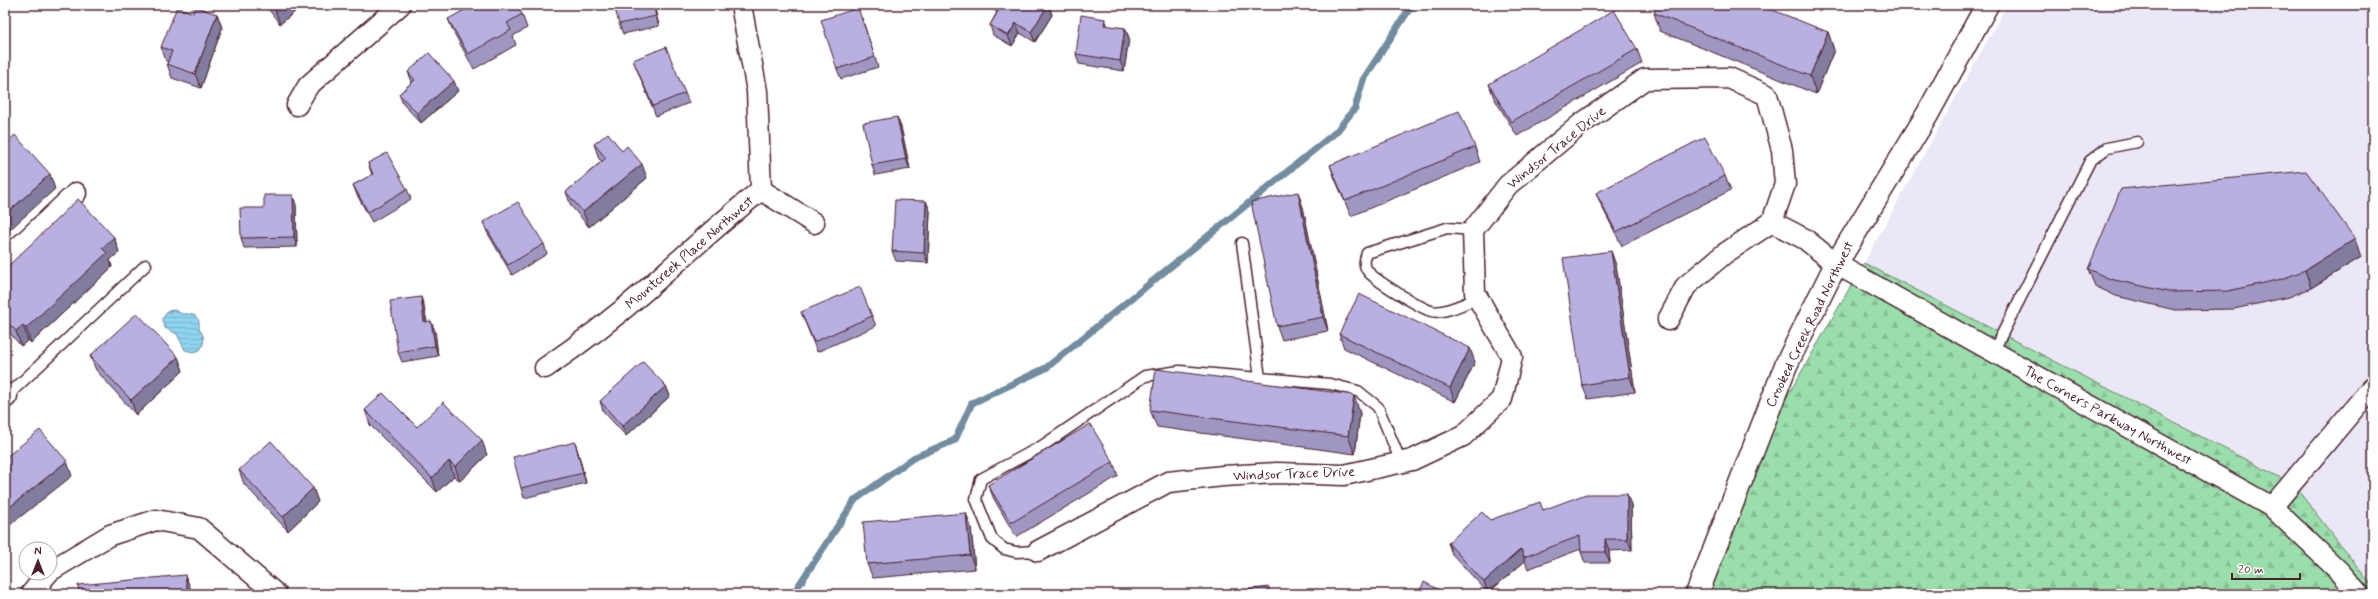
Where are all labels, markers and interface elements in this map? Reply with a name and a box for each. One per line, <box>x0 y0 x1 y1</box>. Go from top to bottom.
street label: Windsor Trace Drive <box>1504 102 1610 193</box>
street label: Mountcreek Place Northwest <box>622 192 758 313</box>
street label: Crooked Creek Road Northwest <box>1762 238 1858 410</box>
street label: The Corners Parkway Northwest <box>2020 362 2195 470</box>
street label: Windsor Trace Drive <box>1233 463 1355 485</box>
north arrow <box>18 541 58 581</box>
text: N <box>34 545 42 559</box>
scale bar <box>2232 555 2300 581</box>
text: 20 m <box>2238 562 2264 578</box>

